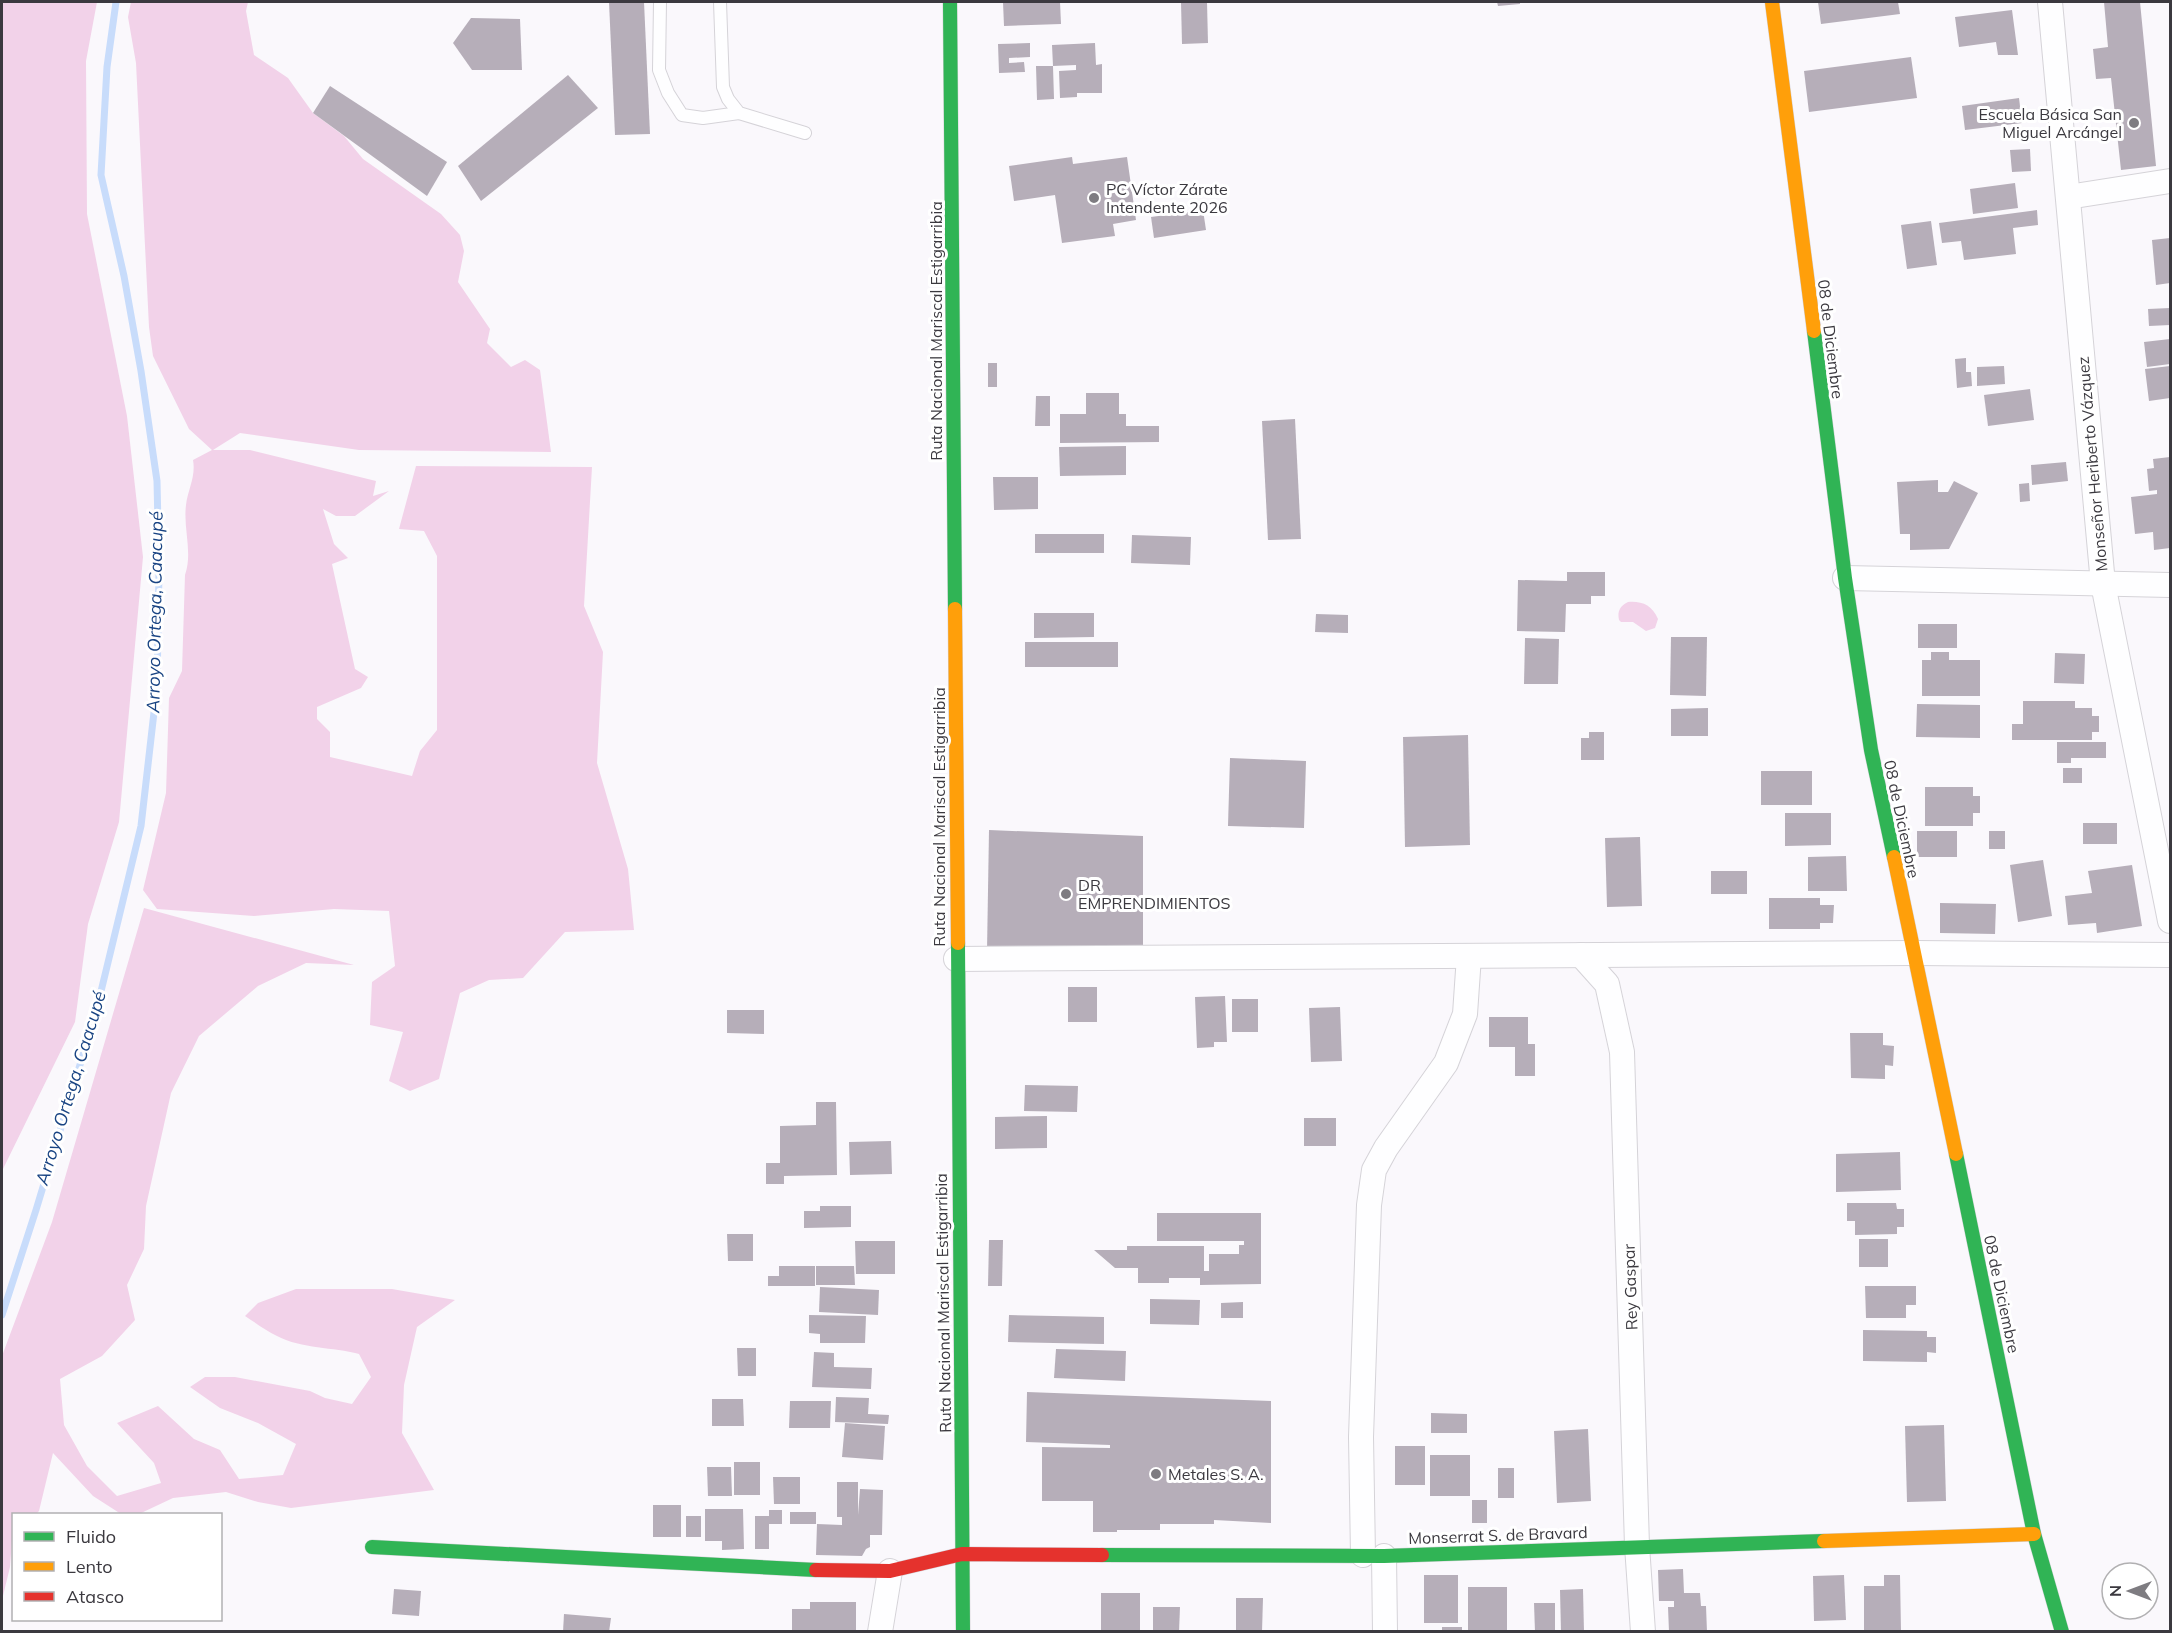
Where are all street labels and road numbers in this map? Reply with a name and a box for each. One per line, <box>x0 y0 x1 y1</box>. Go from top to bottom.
street label: Ruta Nacional Mariscal Estigarribia <box>926 201 946 461</box>
street label: 08 de Diciembre <box>1814 278 1848 400</box>
street label: Monseñor Heriberto Vázquez <box>2073 356 2111 572</box>
street label: Ruta Nacional Mariscal Estigarribia <box>929 687 949 947</box>
street label: 08 de Diciembre <box>1880 758 1924 880</box>
street label: Ruta Nacional Mariscal Estigarribia <box>931 1173 955 1433</box>
street label: 08 de Diciembre <box>1980 1233 2024 1355</box>
street label: Rey Gaspar <box>1618 1243 1642 1331</box>
street label: Monserrat S. de Bravard <box>1408 1522 1588 1548</box>

